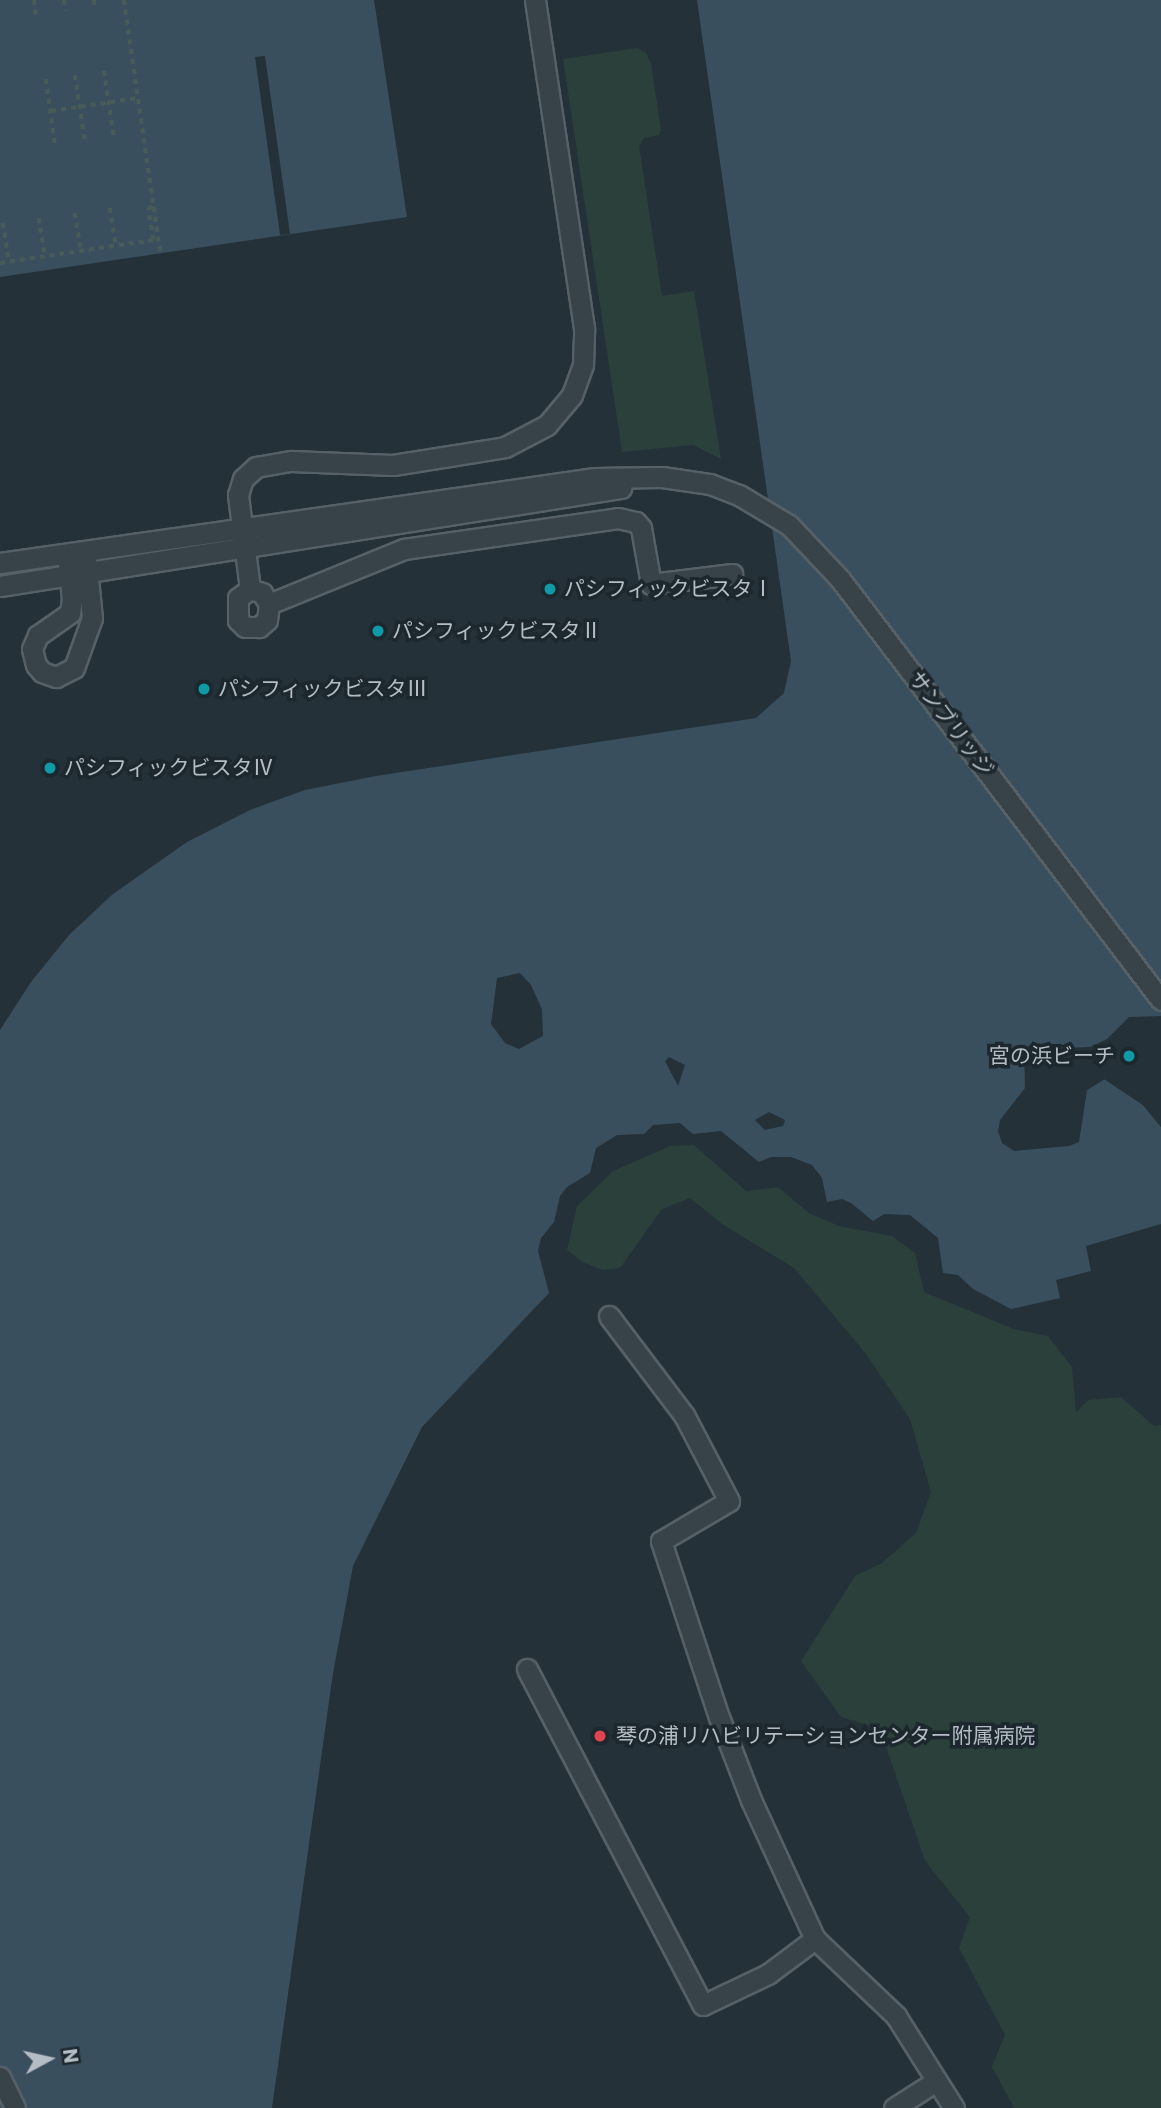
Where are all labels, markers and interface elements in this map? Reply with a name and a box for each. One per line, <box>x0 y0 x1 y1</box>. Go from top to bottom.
place label: パシフィックビスタⅠ <box>564 576 774 602</box>
marker: パシフィックビスタⅠ <box>542 581 558 597</box>
place label: パシフィックビスタⅡ <box>392 618 602 644</box>
marker: パシフィックビスタⅡ <box>370 623 386 639</box>
street label: サンブリッジ <box>903 666 999 782</box>
place label: パシフィックビスタⅢ <box>218 676 428 702</box>
marker: パシフィックビスタⅢ <box>196 681 212 697</box>
place label: パシフィックビスタⅣ <box>64 755 274 781</box>
marker: パシフィックビスタⅣ <box>42 760 58 776</box>
place label: 宮の浜ビーチ <box>989 1043 1115 1069</box>
marker: 宮の浜ビーチ <box>1121 1048 1137 1064</box>
place label: 琴の浦リハビリテーションセンター附属病院 <box>616 1723 1036 1749</box>
marker: 琴の浦リハビリテーションセンター附属病院 <box>590 1726 610 1746</box>
north arrow <box>14 2024 84 2094</box>
text: N <box>56 2047 85 2065</box>

